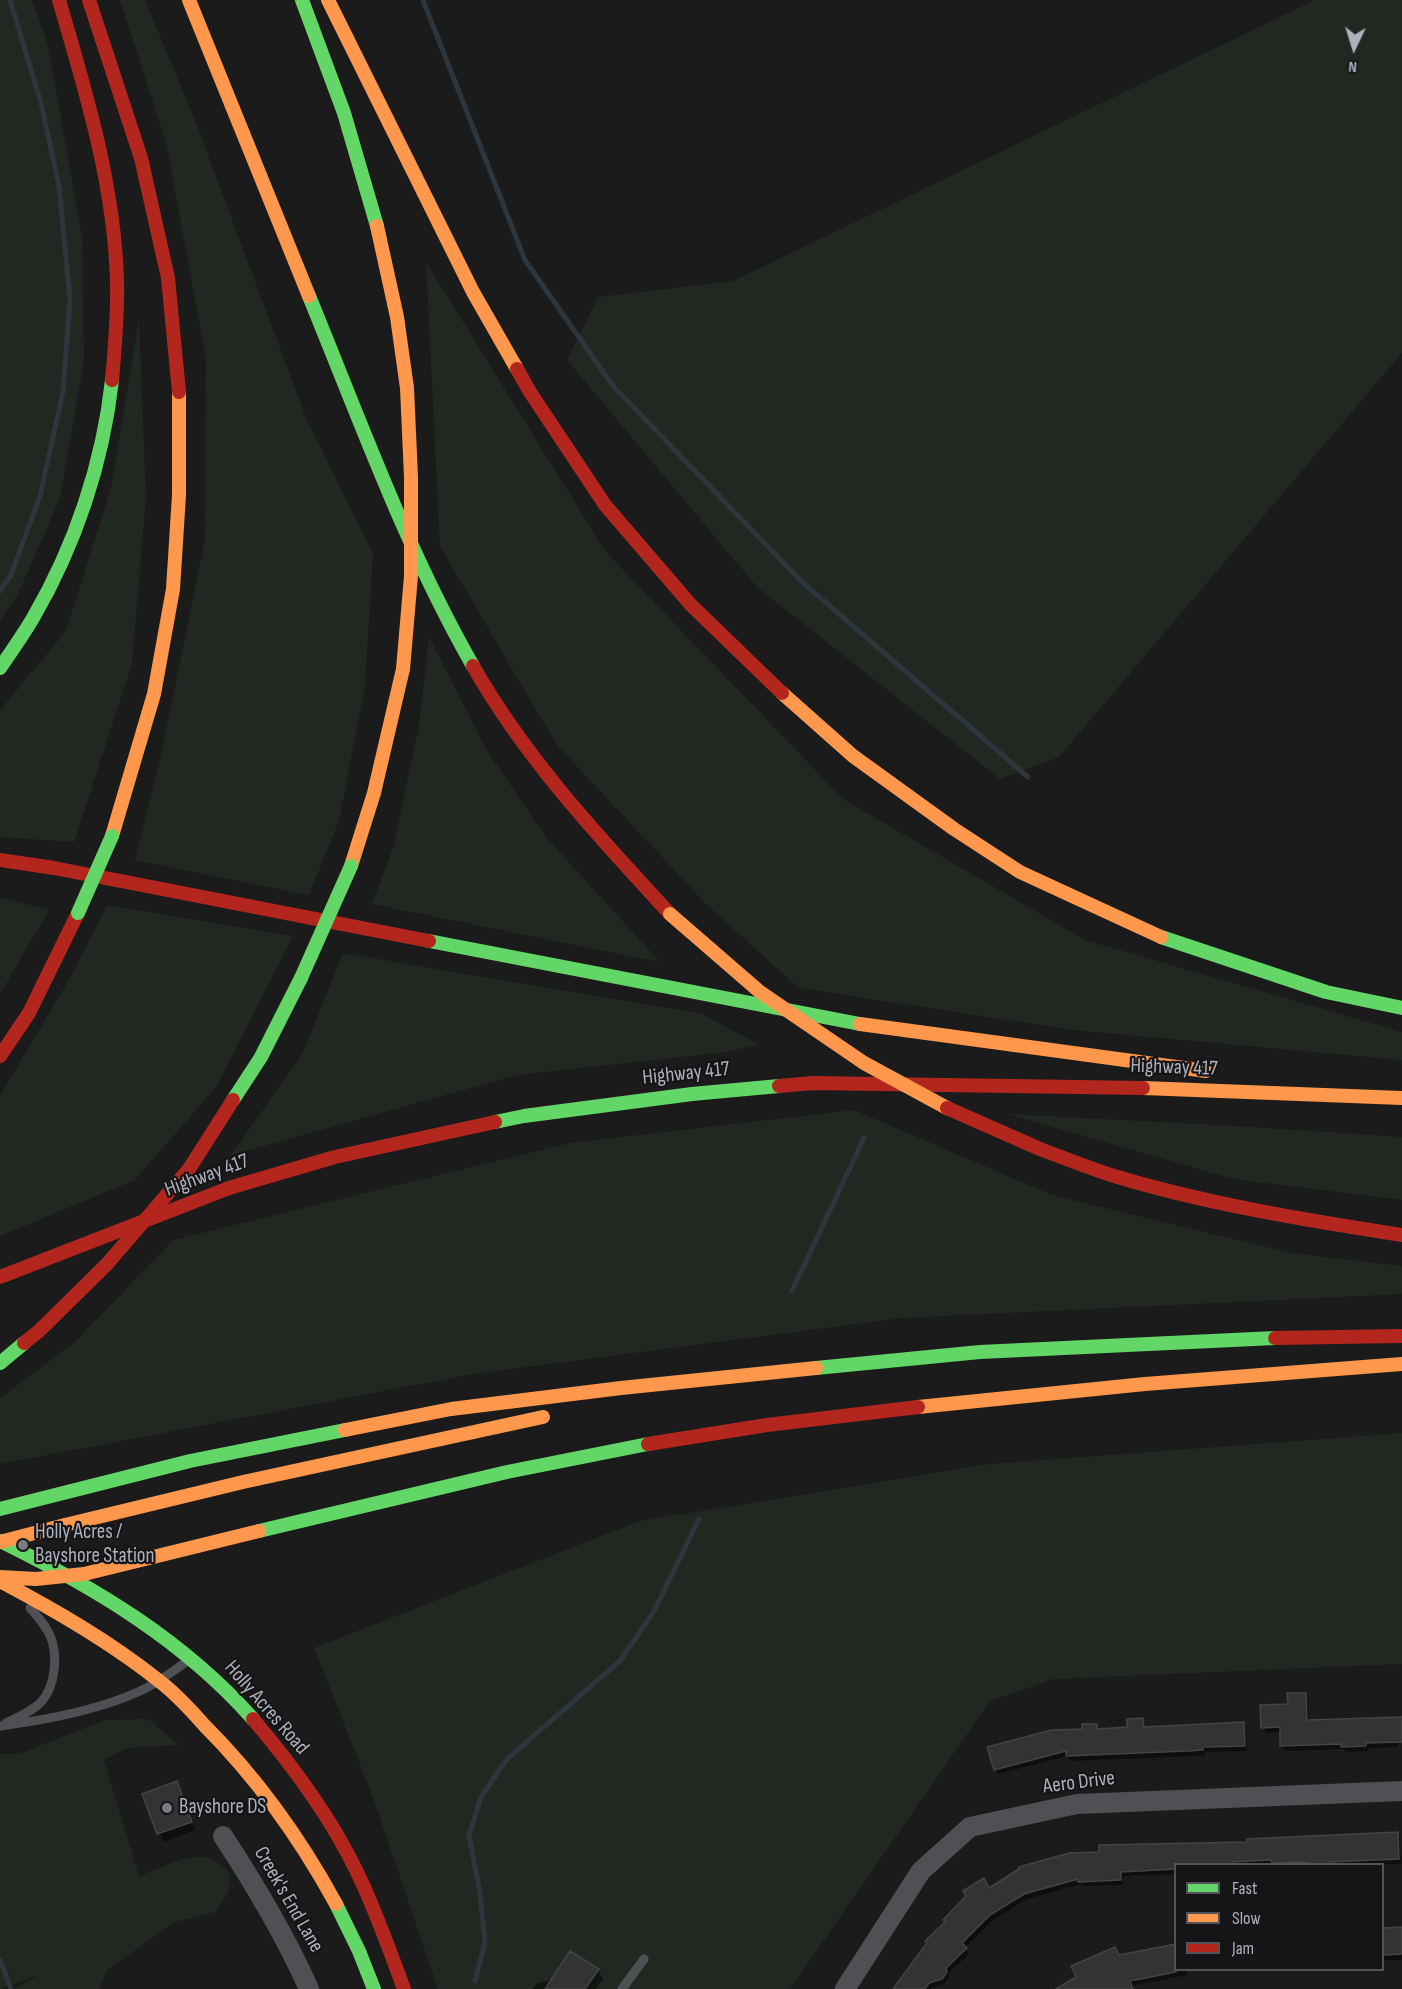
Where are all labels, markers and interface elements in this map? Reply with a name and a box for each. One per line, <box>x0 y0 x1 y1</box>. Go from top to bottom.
north arrow <box>1324 18 1384 78</box>
text: N <box>1348 57 1358 76</box>
street label: Highway 417 <box>1130 1054 1218 1082</box>
street label: Highway 417 <box>641 1057 731 1091</box>
street label: Highway 417 <box>162 1149 252 1203</box>
place label: Holly Acres / Bayshore Station <box>35 1520 155 1570</box>
marker: Holly Acres / Bayshore Station <box>16 1538 30 1552</box>
street label: Holly Acres Road <box>218 1656 314 1760</box>
street label: Aero Drive <box>1042 1766 1116 1800</box>
place label: Bayshore DS <box>179 1795 266 1821</box>
marker: Bayshore DS <box>160 1801 174 1815</box>
street label: Creek's End Lane <box>248 1843 328 1957</box>
legend <box>1174 1863 1384 1971</box>
text: Fast <box>1232 1878 1257 1899</box>
text: Slow <box>1232 1908 1261 1929</box>
text: Jam <box>1232 1938 1254 1959</box>

